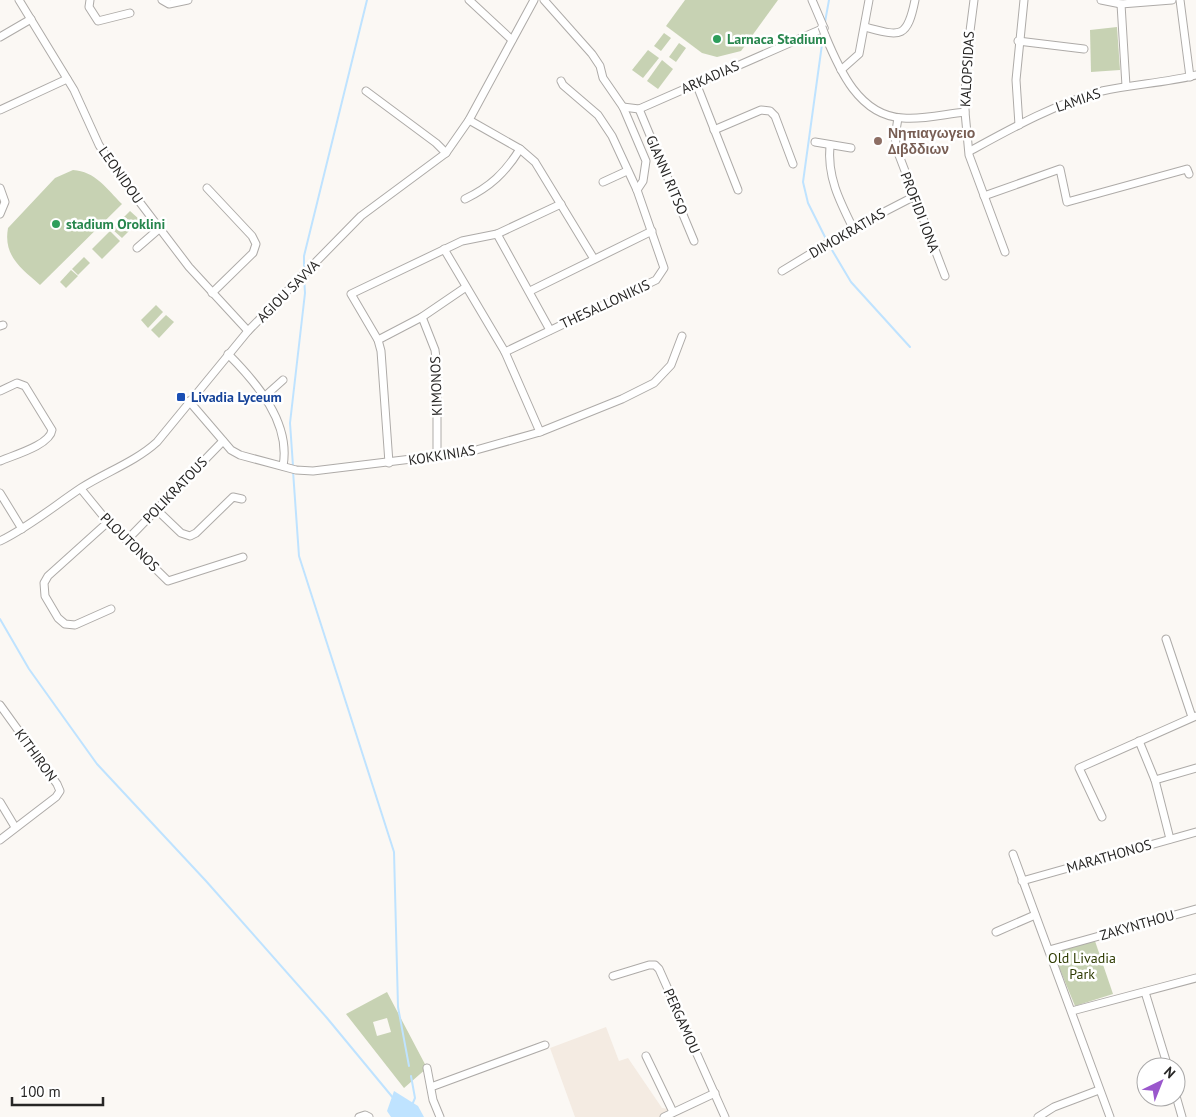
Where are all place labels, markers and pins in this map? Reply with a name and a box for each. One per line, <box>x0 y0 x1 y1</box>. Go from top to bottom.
place label: Larnaca Stadium <box>727 30 827 48</box>
marker: Larnaca Stadium <box>711 33 723 45</box>
place label: Νηπιαγωγειο Διβδδιων <box>888 124 975 158</box>
marker: Νηπιαγωγειο Διβδδιων <box>872 135 884 147</box>
place label: stadium Oroklini <box>66 215 165 233</box>
marker: stadium Oroklini <box>50 218 62 230</box>
place label: Livadia Lyceum <box>191 388 282 406</box>
marker: Livadia Lyceum <box>175 391 187 403</box>

